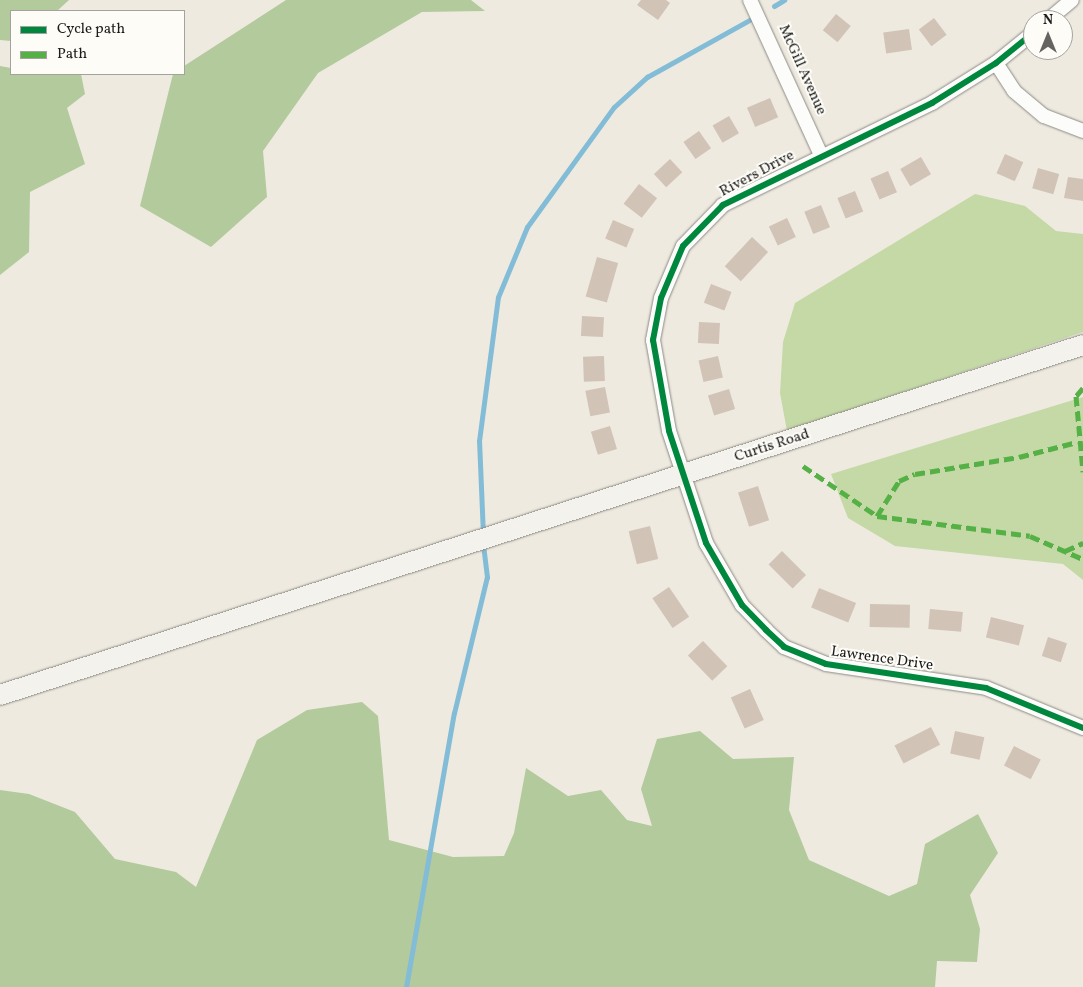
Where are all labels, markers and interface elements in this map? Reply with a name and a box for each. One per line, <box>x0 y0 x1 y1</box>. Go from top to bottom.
legend <box>10 10 185 75</box>
north arrow <box>1023 10 1073 60</box>
text: N <box>1043 11 1053 30</box>
text: Cycle path <box>57 19 125 40</box>
street label: McGill Avenue <box>774 22 830 118</box>
text: Path <box>57 44 87 65</box>
street label: Rivers Drive <box>717 147 797 201</box>
street label: Curtis Road <box>732 425 812 467</box>
street label: Lawrence Drive <box>830 643 934 675</box>

